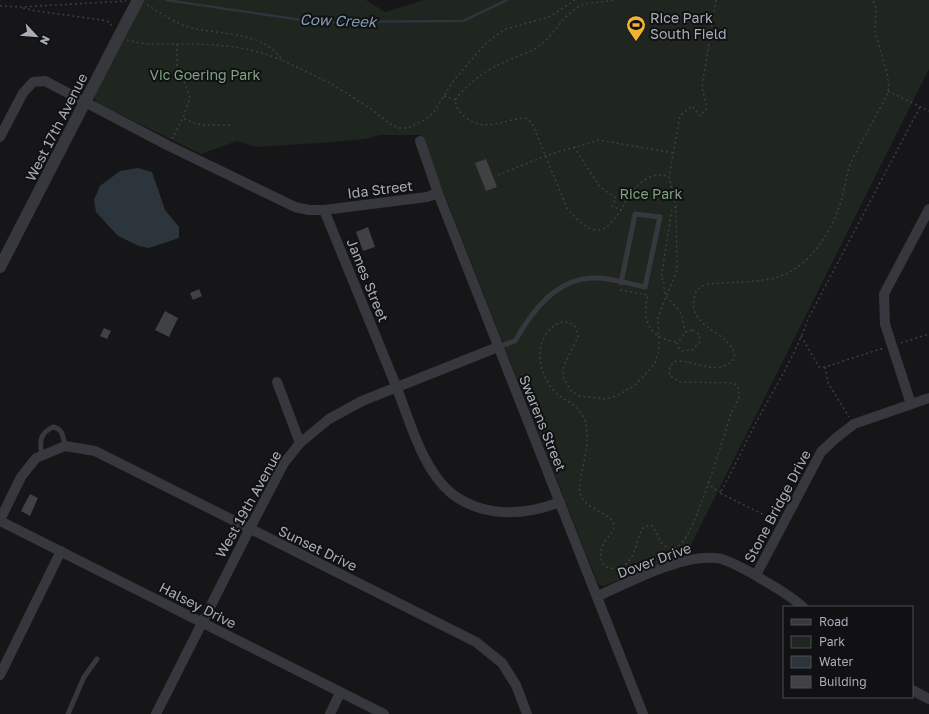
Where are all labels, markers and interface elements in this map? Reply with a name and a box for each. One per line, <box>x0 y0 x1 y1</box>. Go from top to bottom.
place label: Rice Park South Field <box>650 9 727 42</box>
water label: Cow Creek <box>299 10 378 30</box>
sports icon: Rice Park South Field <box>625 14 647 42</box>
north arrow <box>16 16 56 56</box>
text: N <box>38 34 53 47</box>
park label: Vic Goering Park <box>150 66 261 83</box>
street label: West 17th Avenue <box>21 70 91 184</box>
street label: Ida Street <box>346 177 414 201</box>
park label: Rice Park <box>620 185 682 202</box>
street label: James Street <box>344 236 392 324</box>
street label: Swarens Street <box>516 372 570 474</box>
street label: West 19th Avenue <box>211 447 285 561</box>
street label: Stone Bridge Drive <box>740 447 814 565</box>
street label: Sunset Drive <box>276 522 360 574</box>
street label: Dover Drive <box>615 539 693 581</box>
street label: Halsey Drive <box>157 578 239 632</box>
legend <box>783 606 913 698</box>
text: Road <box>819 614 848 629</box>
text: Park <box>819 634 845 649</box>
text: Water <box>819 654 853 669</box>
text: Building <box>819 674 867 689</box>

